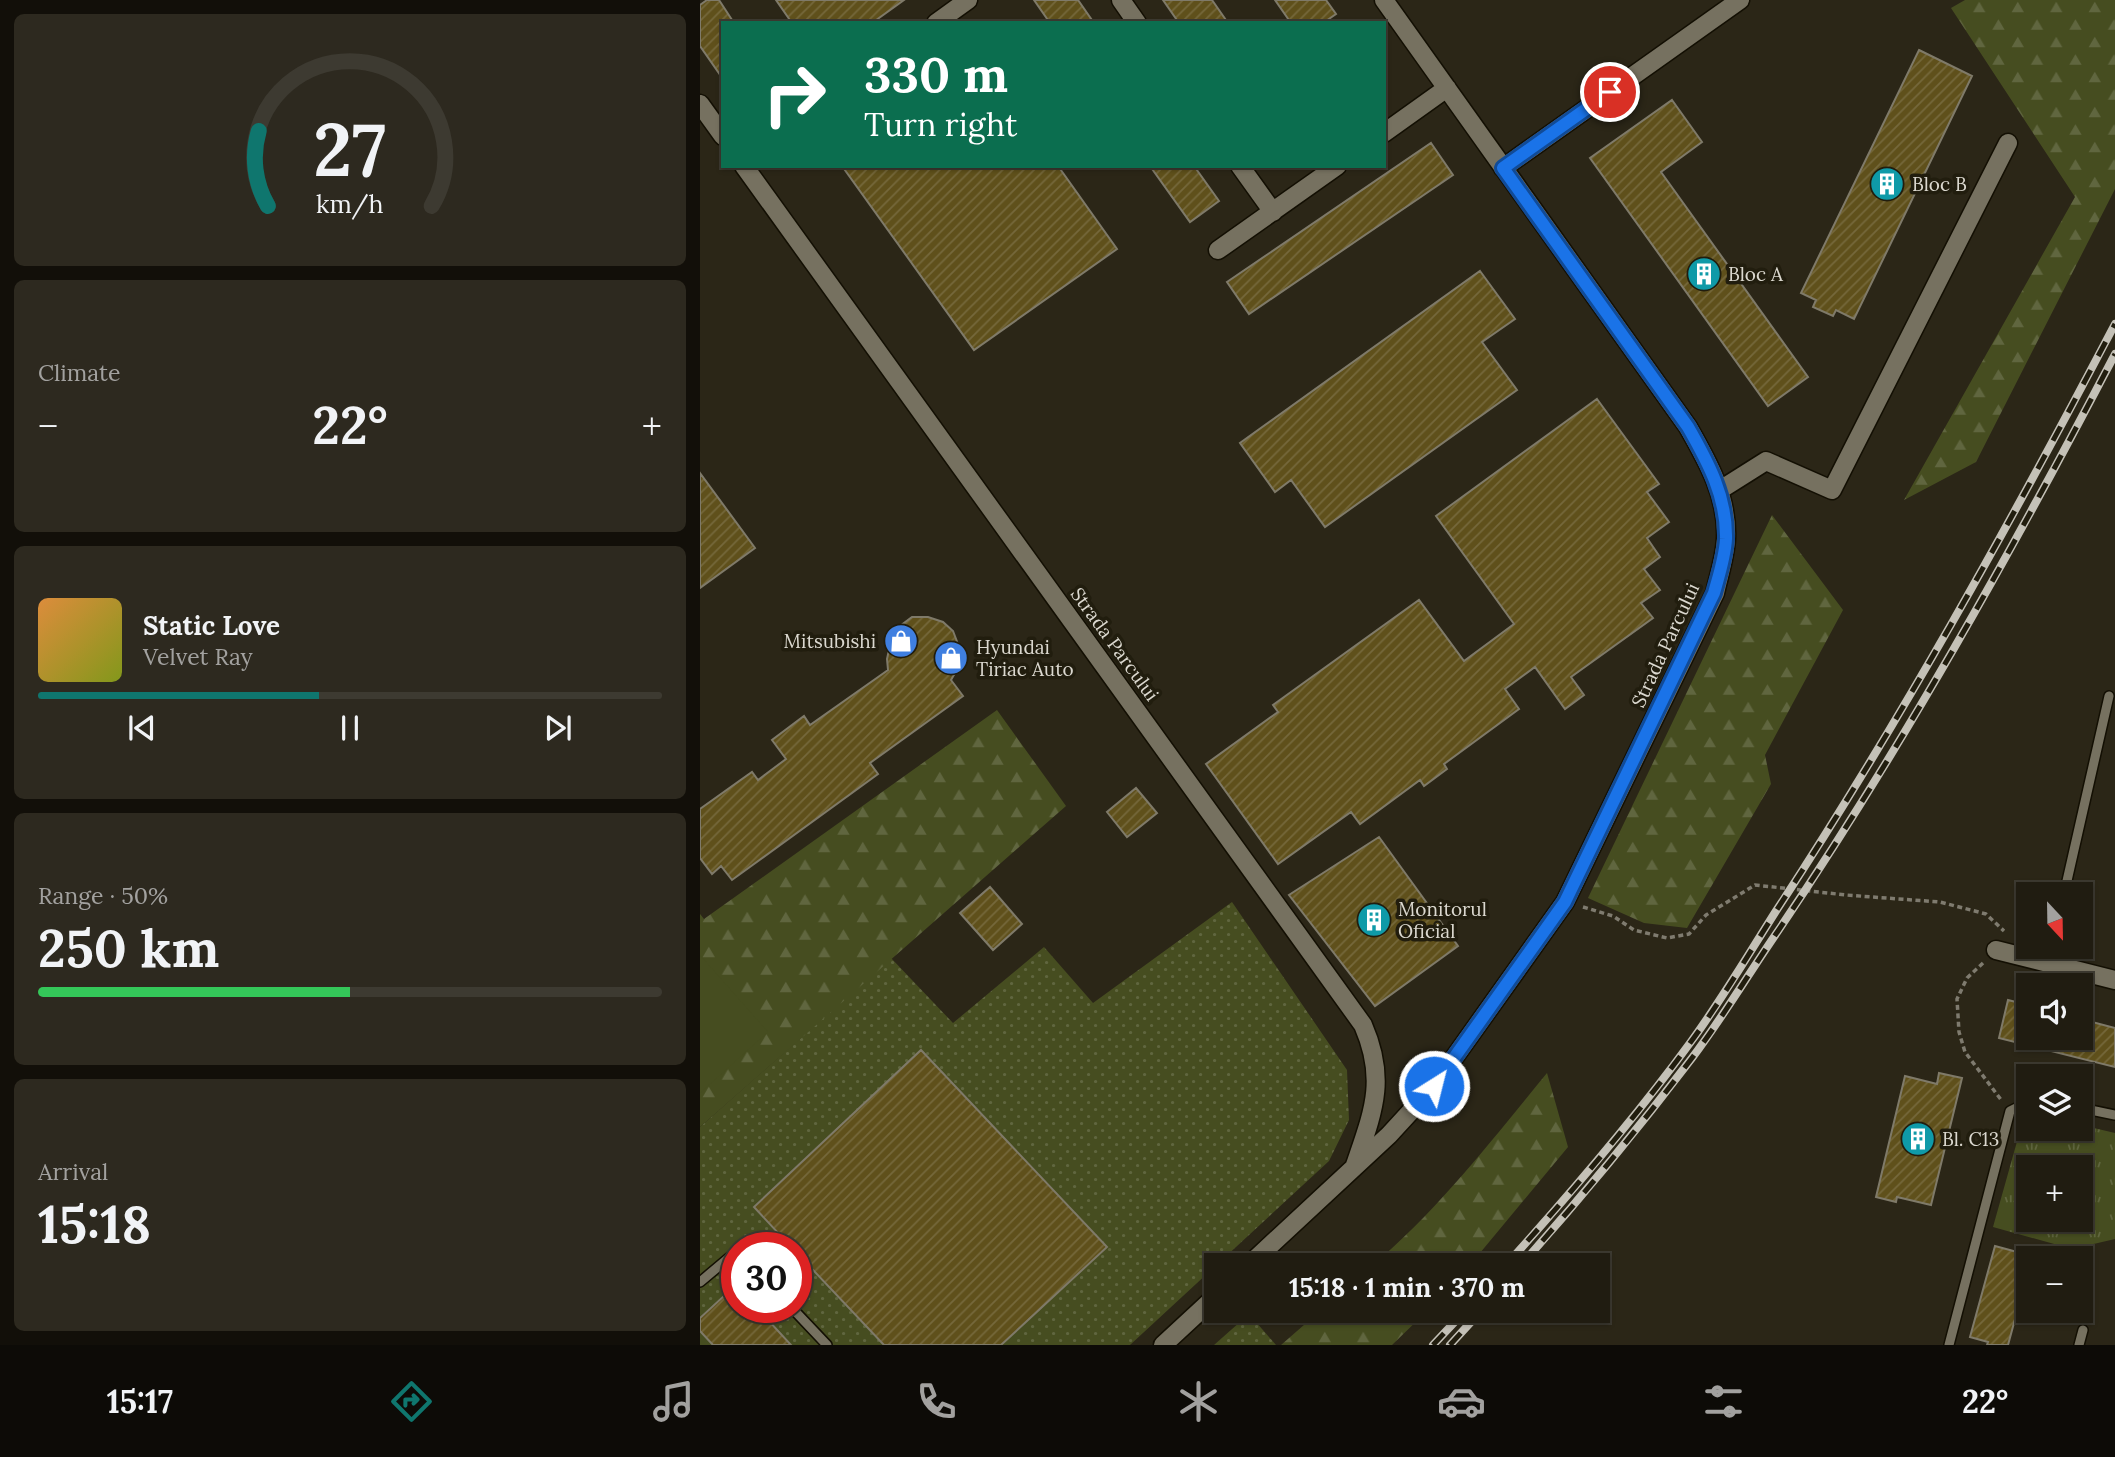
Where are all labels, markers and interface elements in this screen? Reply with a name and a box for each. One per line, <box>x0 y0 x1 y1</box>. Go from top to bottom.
text: 330 m <box>864 43 1008 105</box>
icon: right <box>749 49 840 140</box>
pin <box>1580 62 1640 122</box>
icon: arrive <box>1591 73 1629 111</box>
text: 27 <box>314 103 386 196</box>
text: Turn right <box>864 104 1017 145</box>
building icon: Bloc B <box>1868 165 1906 203</box>
place label: Bloc B <box>1912 172 1967 196</box>
text: km/h <box>316 188 384 220</box>
building icon: Bloc A <box>1685 255 1723 293</box>
place label: Bloc A <box>1728 262 1784 286</box>
text: Climate <box>38 358 120 387</box>
text: 22° <box>312 392 388 458</box>
text: − <box>38 402 58 450</box>
text: + <box>642 402 662 450</box>
street label: Strada Parcului <box>1626 579 1704 711</box>
street label: Strada Parcului <box>1066 582 1164 706</box>
text: Static Love <box>143 609 280 642</box>
shop icon: Mitsubishi <box>882 622 920 660</box>
place label: Mitsubishi <box>784 629 876 653</box>
place label: Hyundai Tiriac Auto <box>976 635 1074 681</box>
shop icon: Hyundai Tiriac Auto <box>932 639 970 677</box>
text: Velvet Ray <box>143 642 253 671</box>
icon: previous <box>123 709 161 747</box>
icon: pause <box>331 709 369 747</box>
icon: next <box>539 709 577 747</box>
text: Range · 50% <box>38 881 168 910</box>
north arrow <box>2016 882 2093 959</box>
map controls <box>2016 882 2093 1323</box>
place label: Monitorul Oficial <box>1398 897 1487 943</box>
building icon: Monitorul Oficial <box>1355 901 1393 939</box>
text: 250 km <box>38 915 219 981</box>
button: sound <box>2016 973 2093 1050</box>
position arrow <box>1397 1049 1471 1123</box>
button: layers <box>2016 1064 2093 1141</box>
building icon: Bl. C13 <box>1899 1120 1937 1158</box>
place label: Bl. C13 <box>1942 1127 1999 1151</box>
button: + <box>2016 1155 2093 1232</box>
text: Arrival <box>38 1157 108 1186</box>
text: 15:18 <box>38 1191 151 1257</box>
speed limit sign: 30 <box>721 1232 812 1323</box>
button: − <box>2016 1246 2093 1323</box>
text: 15:18 · 1 min · 370 m <box>1289 1271 1525 1304</box>
icon: directions <box>387 1377 436 1426</box>
icon: music <box>649 1377 698 1426</box>
icon: phone <box>912 1377 961 1426</box>
icon: climate <box>1174 1377 1223 1426</box>
icon: car <box>1437 1377 1486 1426</box>
icon: filters <box>1699 1377 1748 1426</box>
text: 15:17 <box>107 1381 173 1422</box>
text: 22° <box>1962 1381 2008 1422</box>

